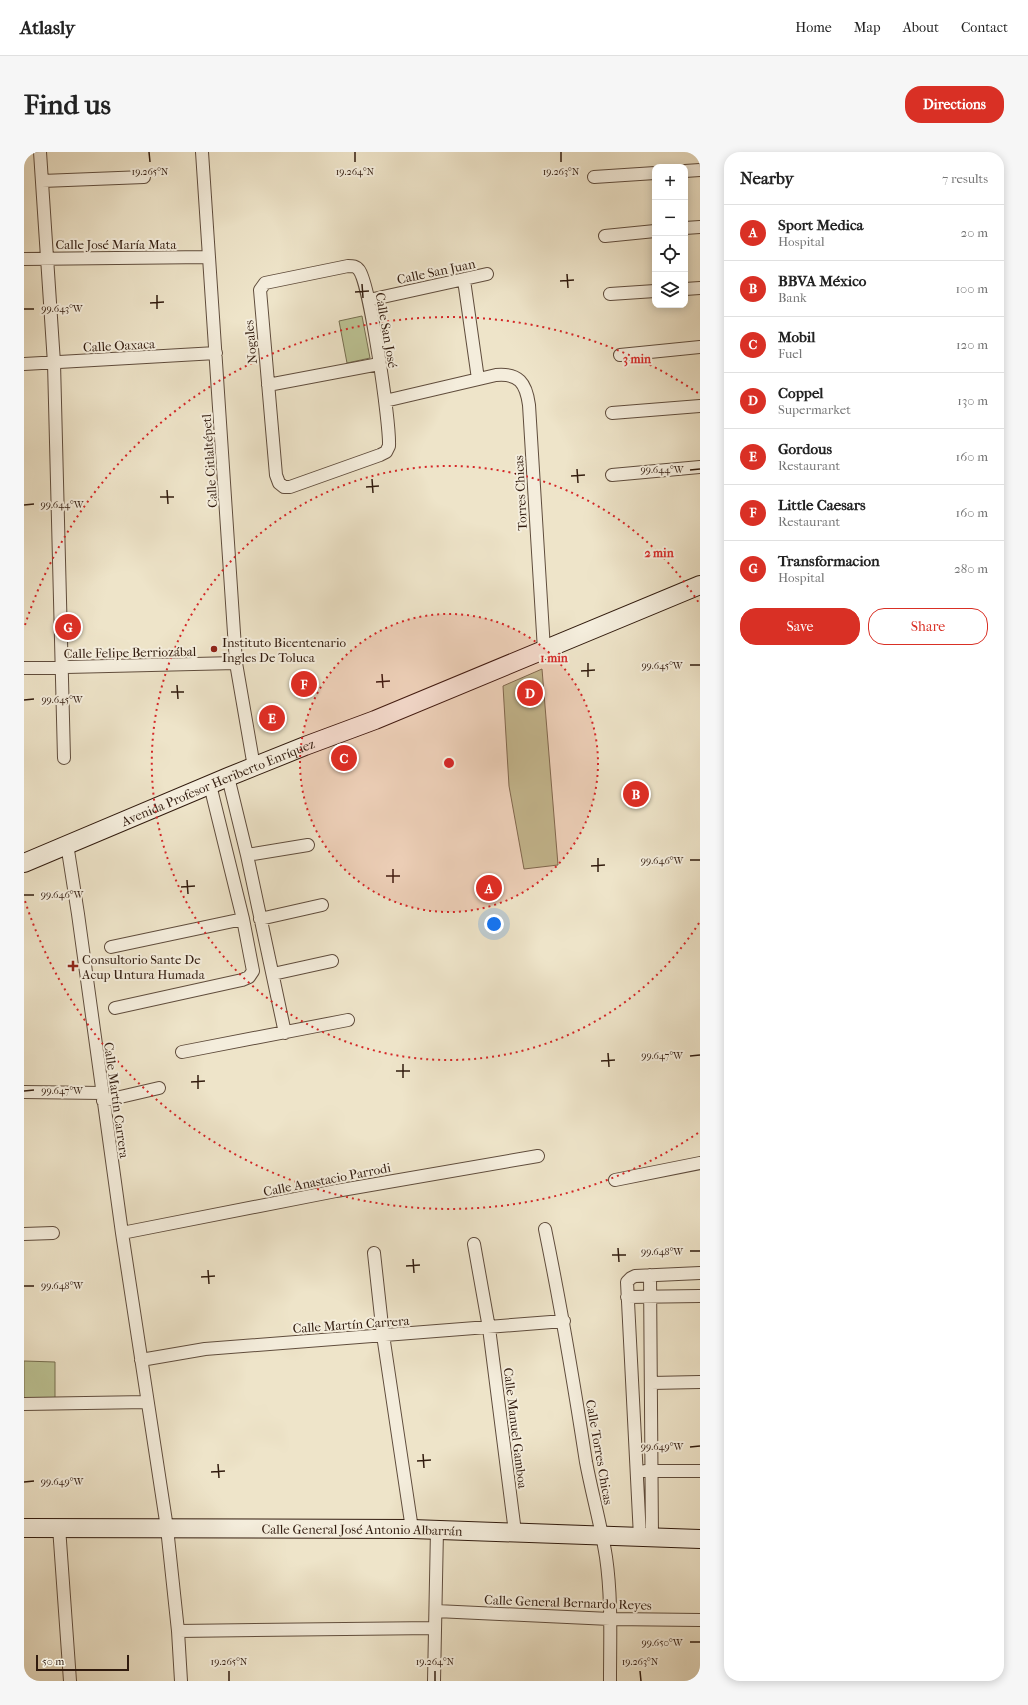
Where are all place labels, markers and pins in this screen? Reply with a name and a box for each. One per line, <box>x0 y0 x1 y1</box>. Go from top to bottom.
pin: G <box>55 612 81 642</box>
place label: Instituto Bicentenario Ingles De Toluca <box>222 635 347 665</box>
marker: Instituto Bicentenario Ingles De Toluca <box>209 644 219 654</box>
pin: F <box>291 669 317 699</box>
pin: D <box>517 678 543 708</box>
pin: E <box>259 703 285 733</box>
pin: C <box>331 743 357 773</box>
centre of rings <box>442 756 456 770</box>
pin: B <box>623 779 649 809</box>
pin: A <box>476 873 502 903</box>
place label: Consultorio Sante De Acup Untura Humada <box>81 952 206 982</box>
marker: Consultorio Sante De Acup Untura Humada <box>67 960 79 972</box>

